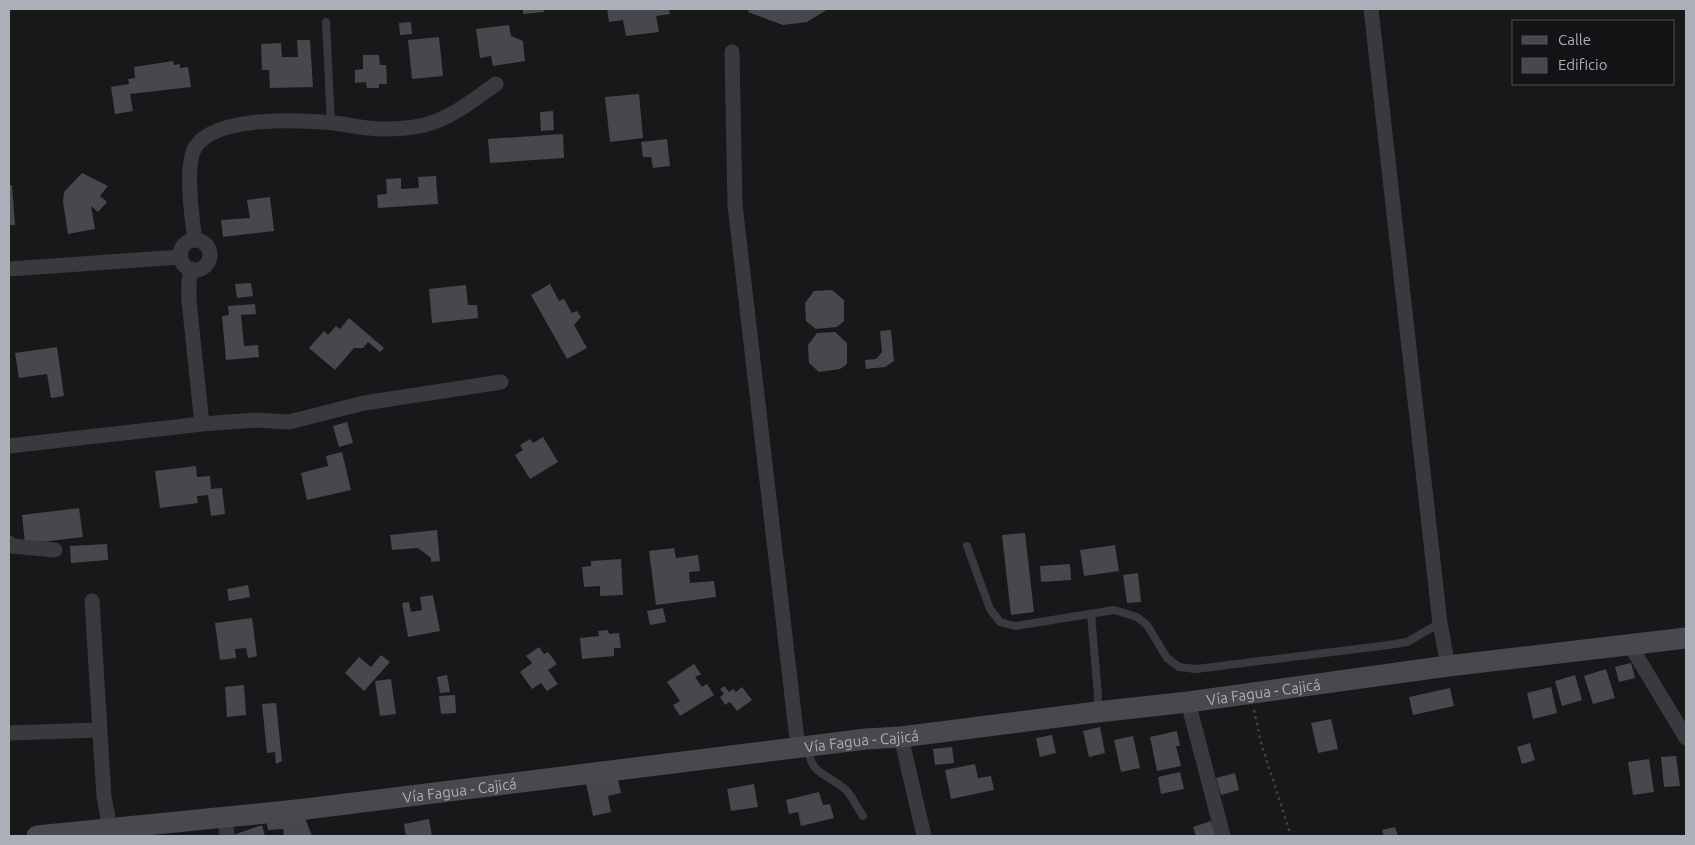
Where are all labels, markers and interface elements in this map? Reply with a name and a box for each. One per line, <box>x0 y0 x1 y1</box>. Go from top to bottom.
legend <box>1512 20 1675 85</box>
text: Calle <box>1558 31 1591 48</box>
text: Edificio <box>1558 56 1607 73</box>
street label: Vía Fagua - Cajicá <box>1205 675 1321 708</box>
street label: Vía Fagua - Cajicá <box>803 726 920 755</box>
street label: Vía Fagua - Cajicá <box>401 774 518 805</box>

